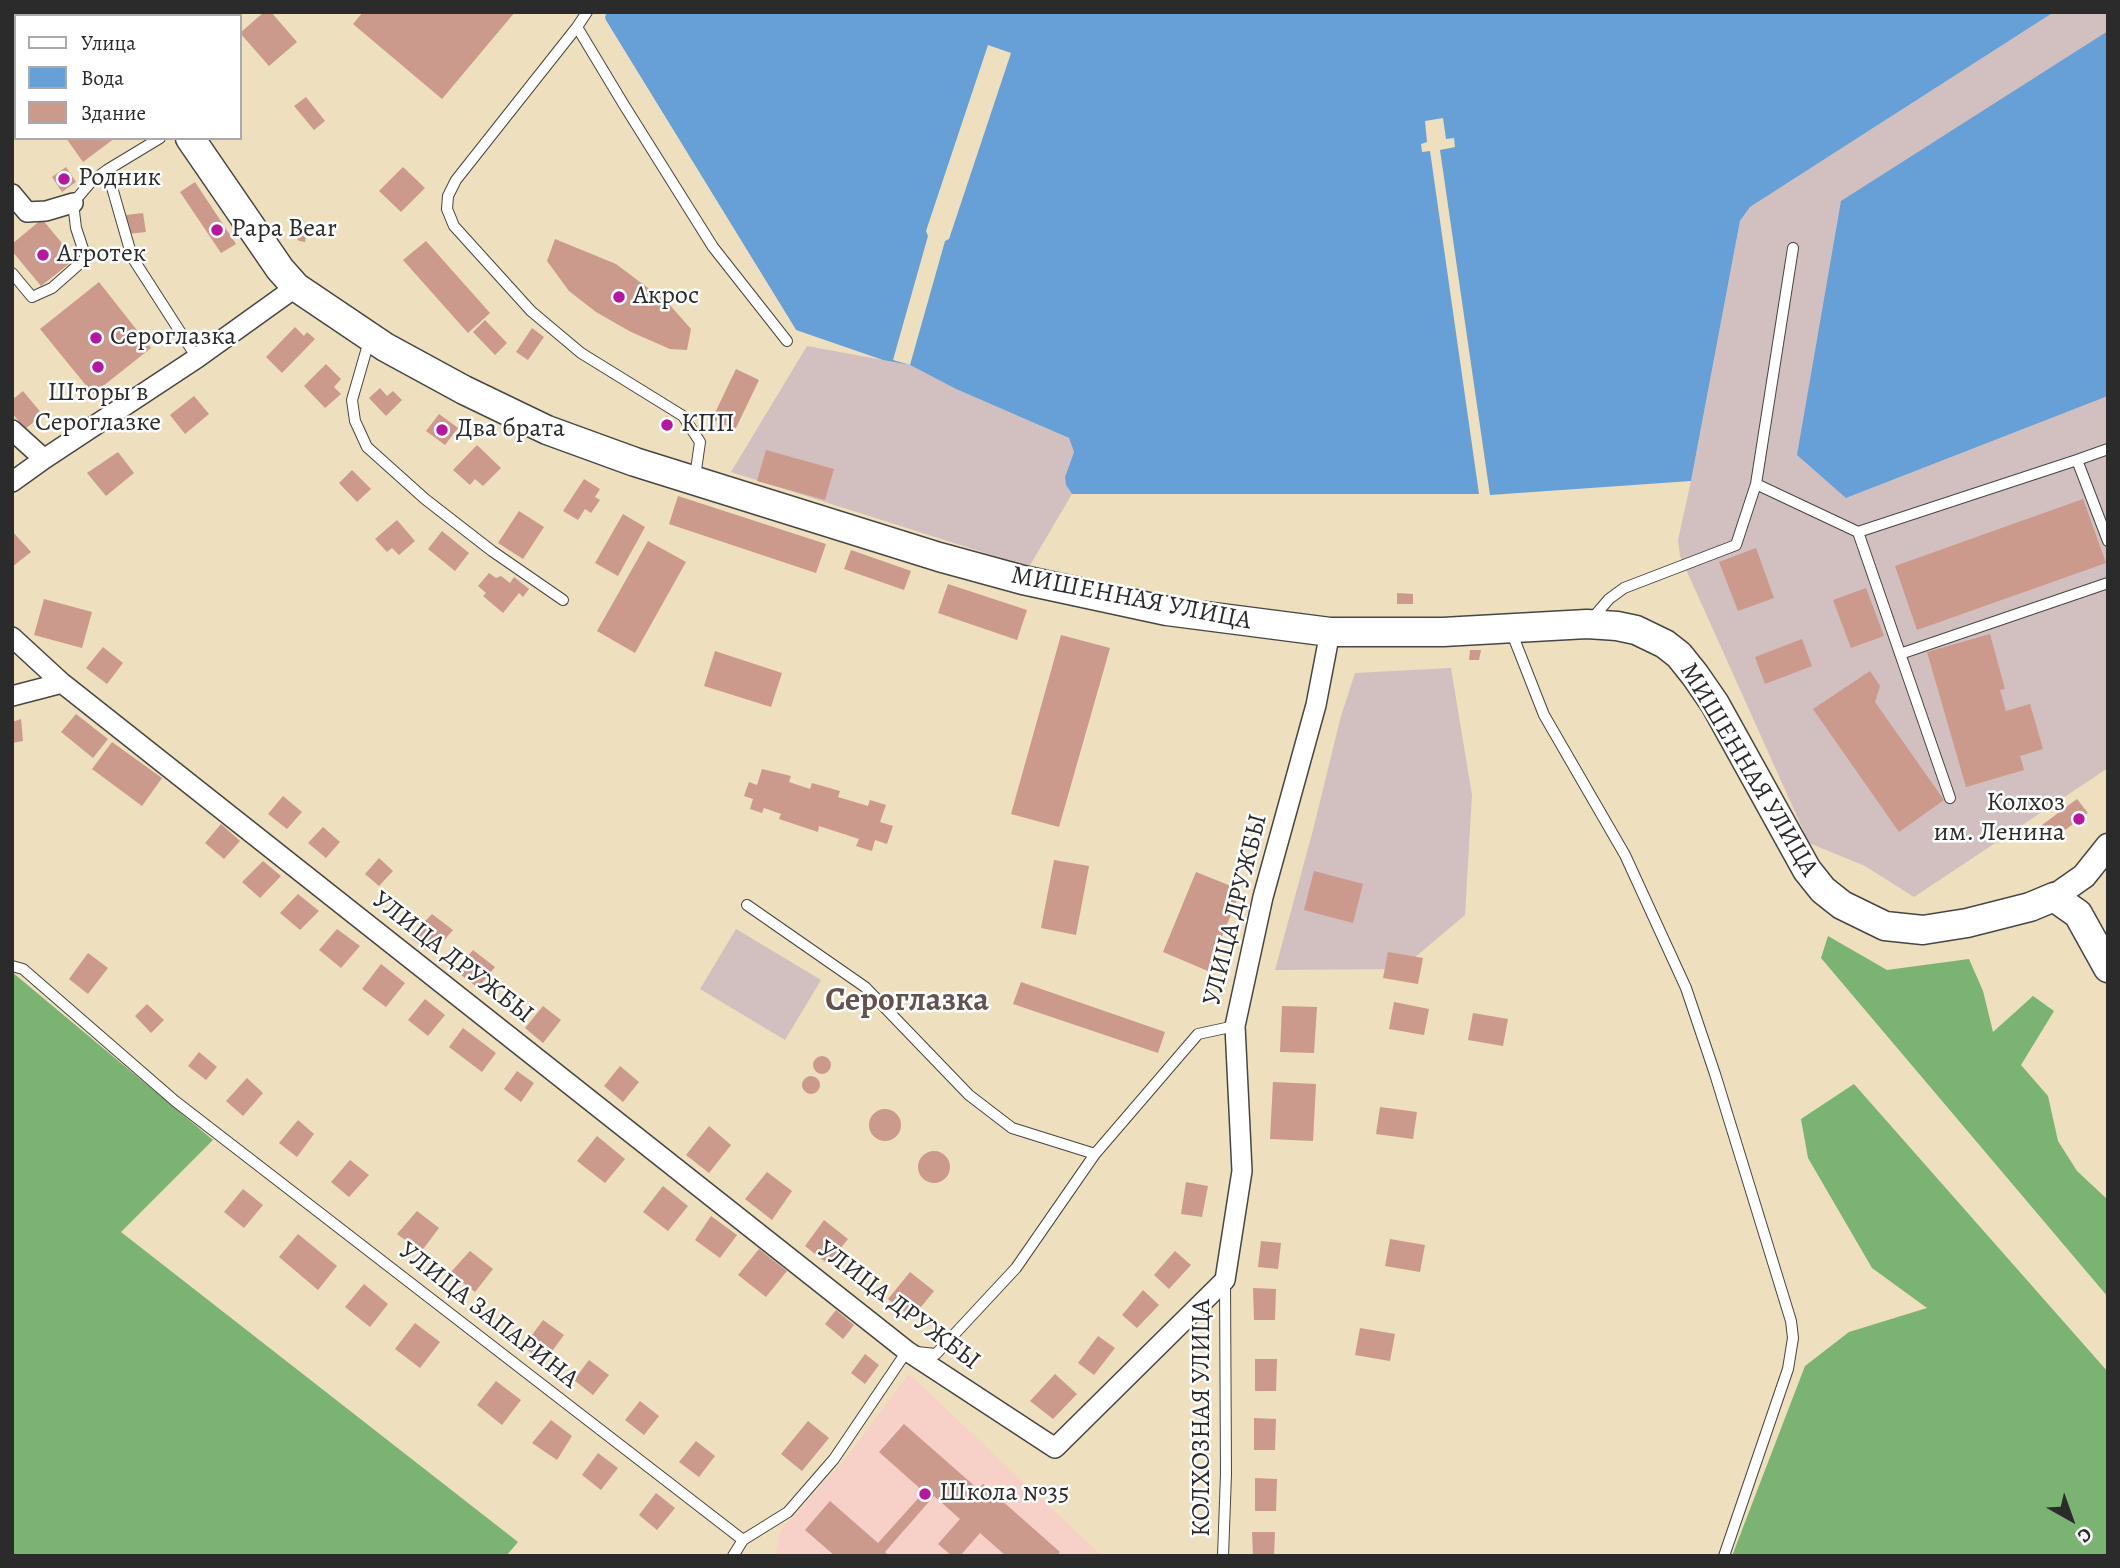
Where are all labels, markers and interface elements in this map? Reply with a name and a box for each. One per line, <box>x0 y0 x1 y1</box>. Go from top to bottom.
legend <box>14 14 242 140</box>
text: Улица <box>81 29 136 57</box>
text: Вода <box>81 64 124 92</box>
text: Здание <box>81 99 146 127</box>
place label: Родник <box>78 163 161 195</box>
marker: Родник <box>56 171 72 187</box>
place label: Papa Bear <box>231 214 337 246</box>
marker: Papa Bear <box>209 222 225 238</box>
place label: Агротек <box>57 239 146 271</box>
marker: Агротек <box>35 247 51 263</box>
place label: Акрос <box>633 281 699 313</box>
marker: Акрос <box>611 289 627 305</box>
place label: Сероглазка <box>110 322 236 354</box>
marker: Сероглазка <box>88 330 104 346</box>
marker: Шторы в Сероглазке <box>90 359 106 375</box>
place label: Шторы в Сероглазке <box>35 378 161 440</box>
place label: КПП <box>681 409 735 441</box>
place label: Два брата <box>456 414 565 446</box>
marker: КПП <box>659 417 675 433</box>
marker: Два брата <box>434 422 450 438</box>
street label: МИШЕННАЯ УЛИЦА <box>1008 560 1254 638</box>
street label: МИШЕННАЯ УЛИЦА <box>1672 657 1824 883</box>
place label: Колхоз им. Ленина <box>1934 788 2065 850</box>
street label: УЛИЦА ДРУЖБЫ <box>1197 811 1275 1009</box>
marker: Колхоз им. Ленина <box>2071 811 2087 827</box>
street label: УЛИЦА ДРУЖБЫ <box>365 885 539 1031</box>
district label: Сероглазка <box>825 982 989 1022</box>
street label: УЛИЦА ДРУЖБЫ <box>810 1234 986 1378</box>
street label: УЛИЦА ЗАПАРИНА <box>392 1236 584 1396</box>
street label: КОЛХОЗНАЯ УЛИЦА <box>1187 1299 1219 1537</box>
place label: Школа №35 <box>939 1478 1069 1510</box>
north arrow <box>2036 1484 2106 1554</box>
marker: Школа №35 <box>917 1486 933 1502</box>
text: С <box>2072 1521 2097 1549</box>

